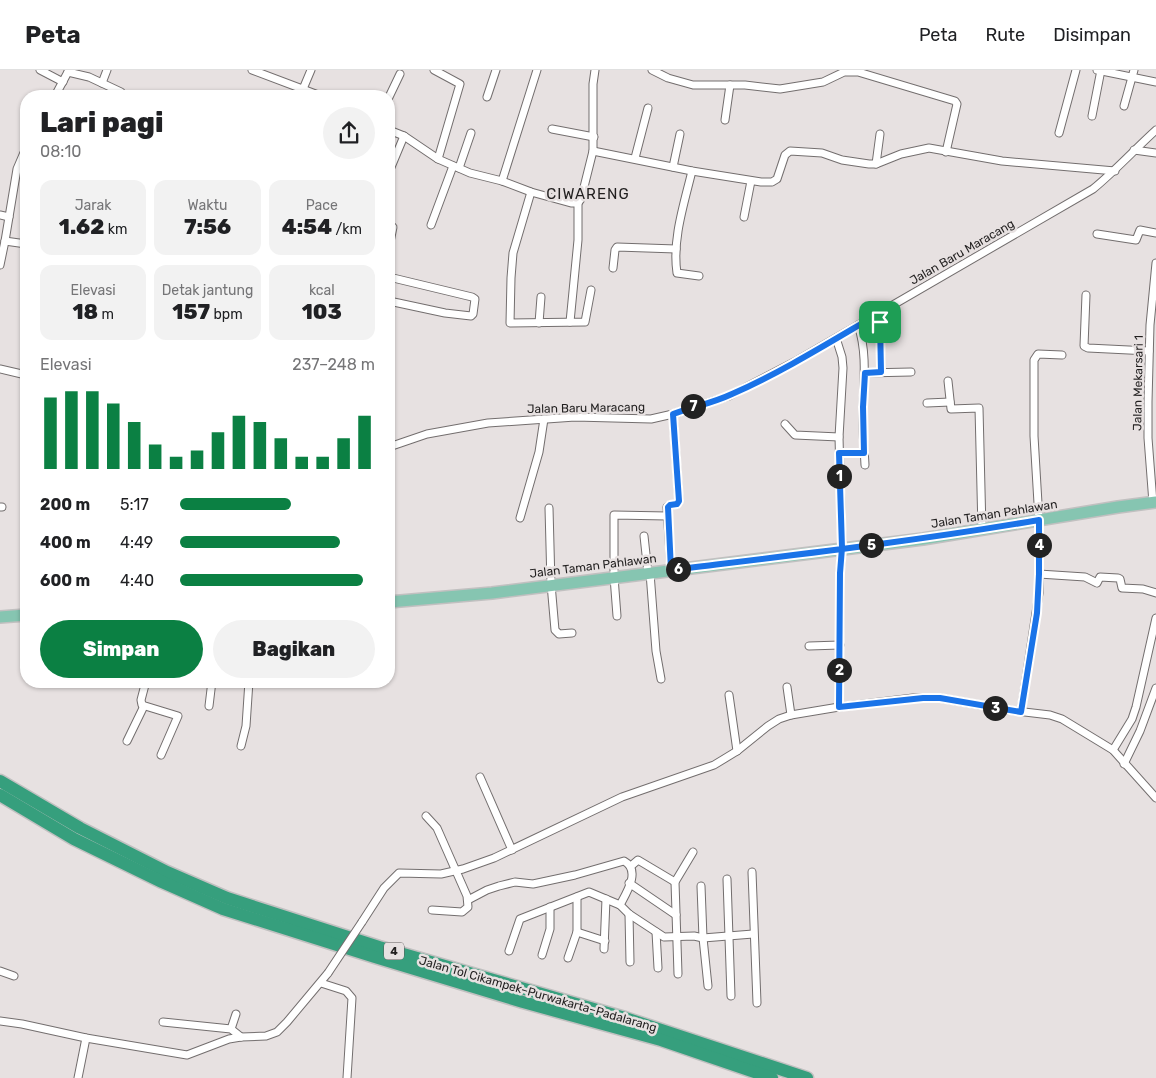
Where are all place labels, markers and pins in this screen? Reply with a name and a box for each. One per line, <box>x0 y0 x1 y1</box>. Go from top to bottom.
pin <box>859 301 901 343</box>
pin: 7 <box>680 394 706 418</box>
pin: 1 <box>826 464 852 488</box>
pin: 5 <box>858 532 884 558</box>
pin: 4 <box>1026 532 1052 558</box>
pin: 6 <box>666 556 690 582</box>
pin: 2 <box>826 658 852 682</box>
pin: 3 <box>982 696 1008 720</box>

